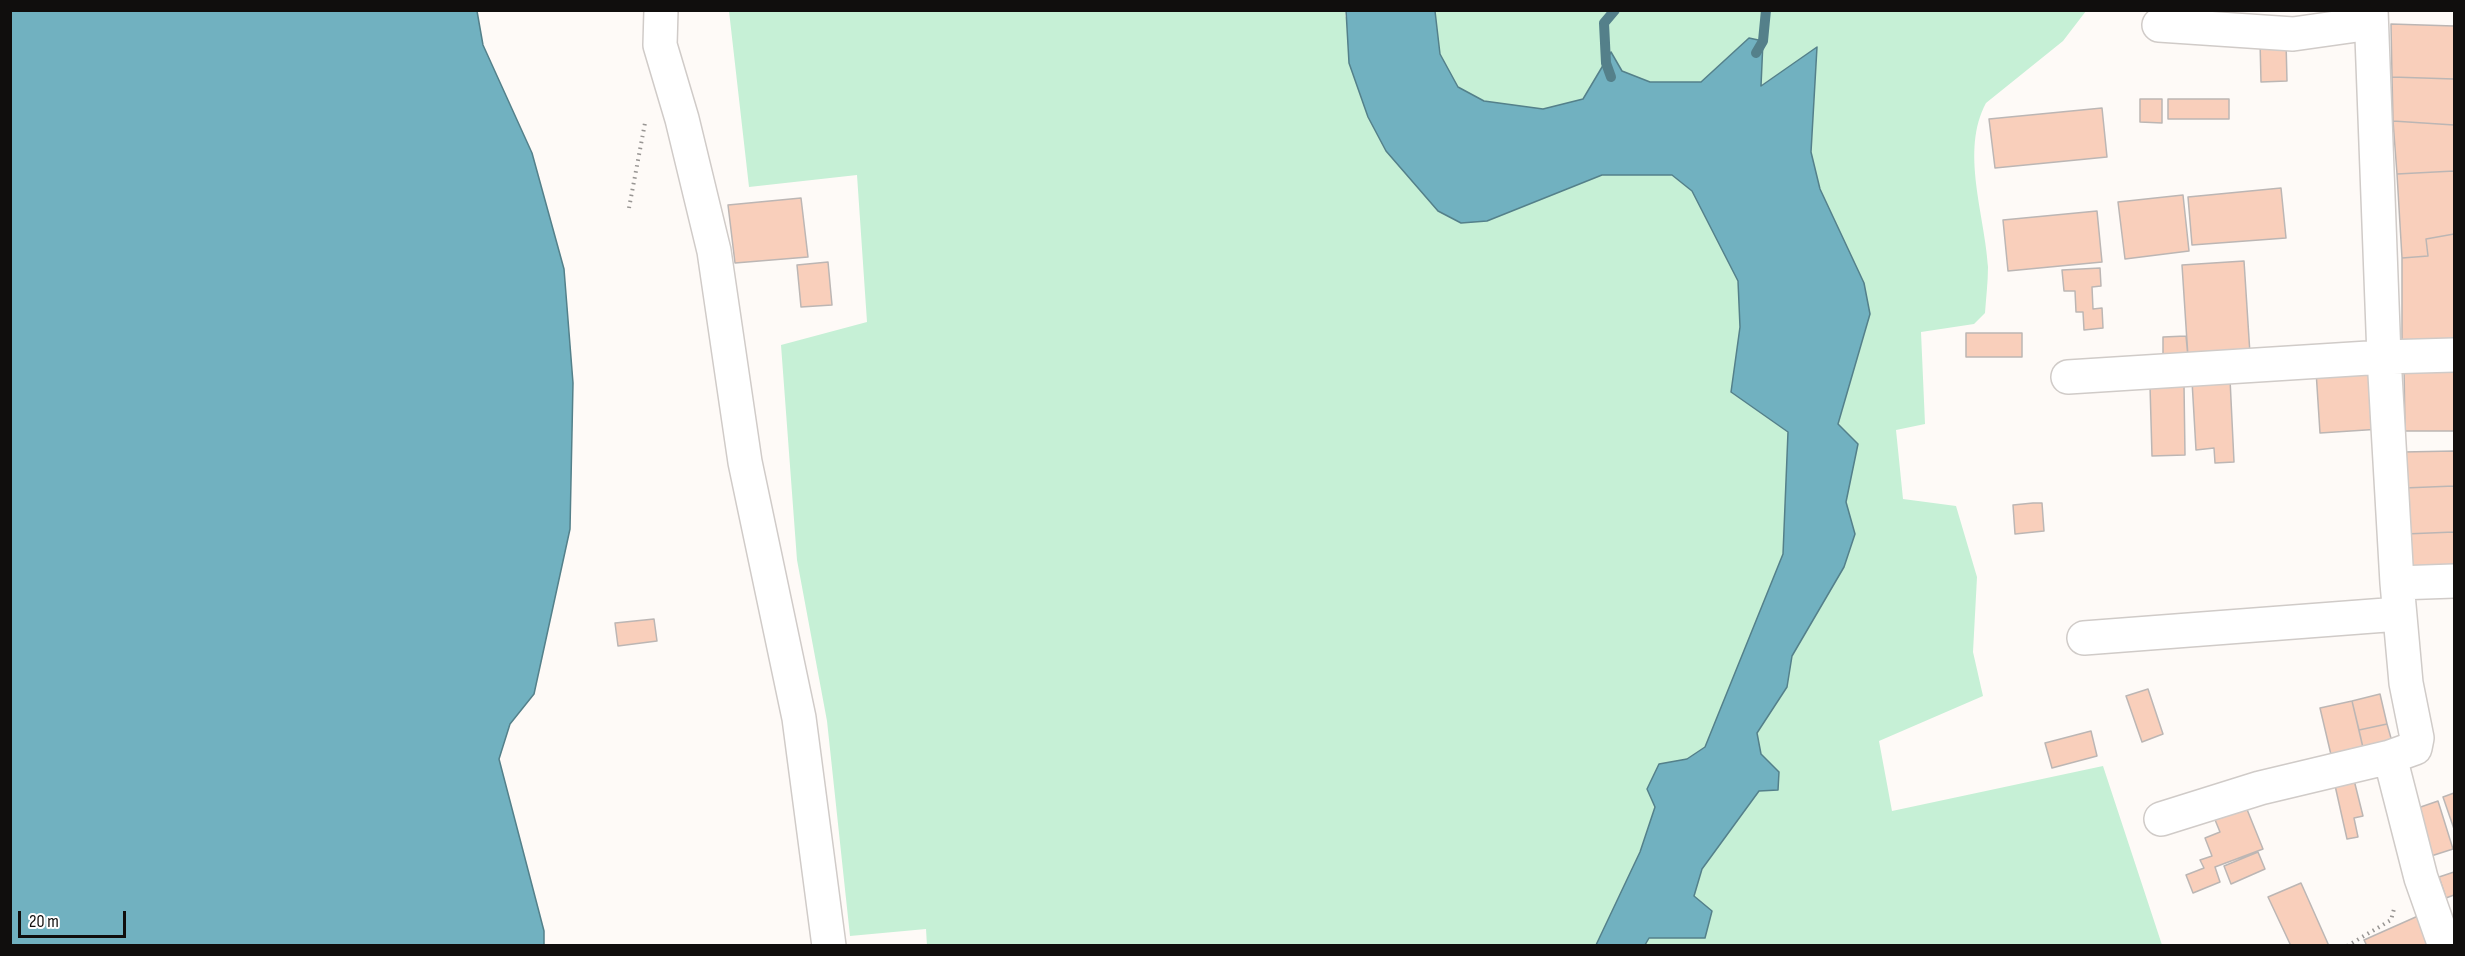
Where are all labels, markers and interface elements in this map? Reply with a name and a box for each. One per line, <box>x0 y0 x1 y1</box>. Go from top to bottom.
scale bar <box>21 899 129 937</box>
text: 20 m <box>29 911 59 932</box>

